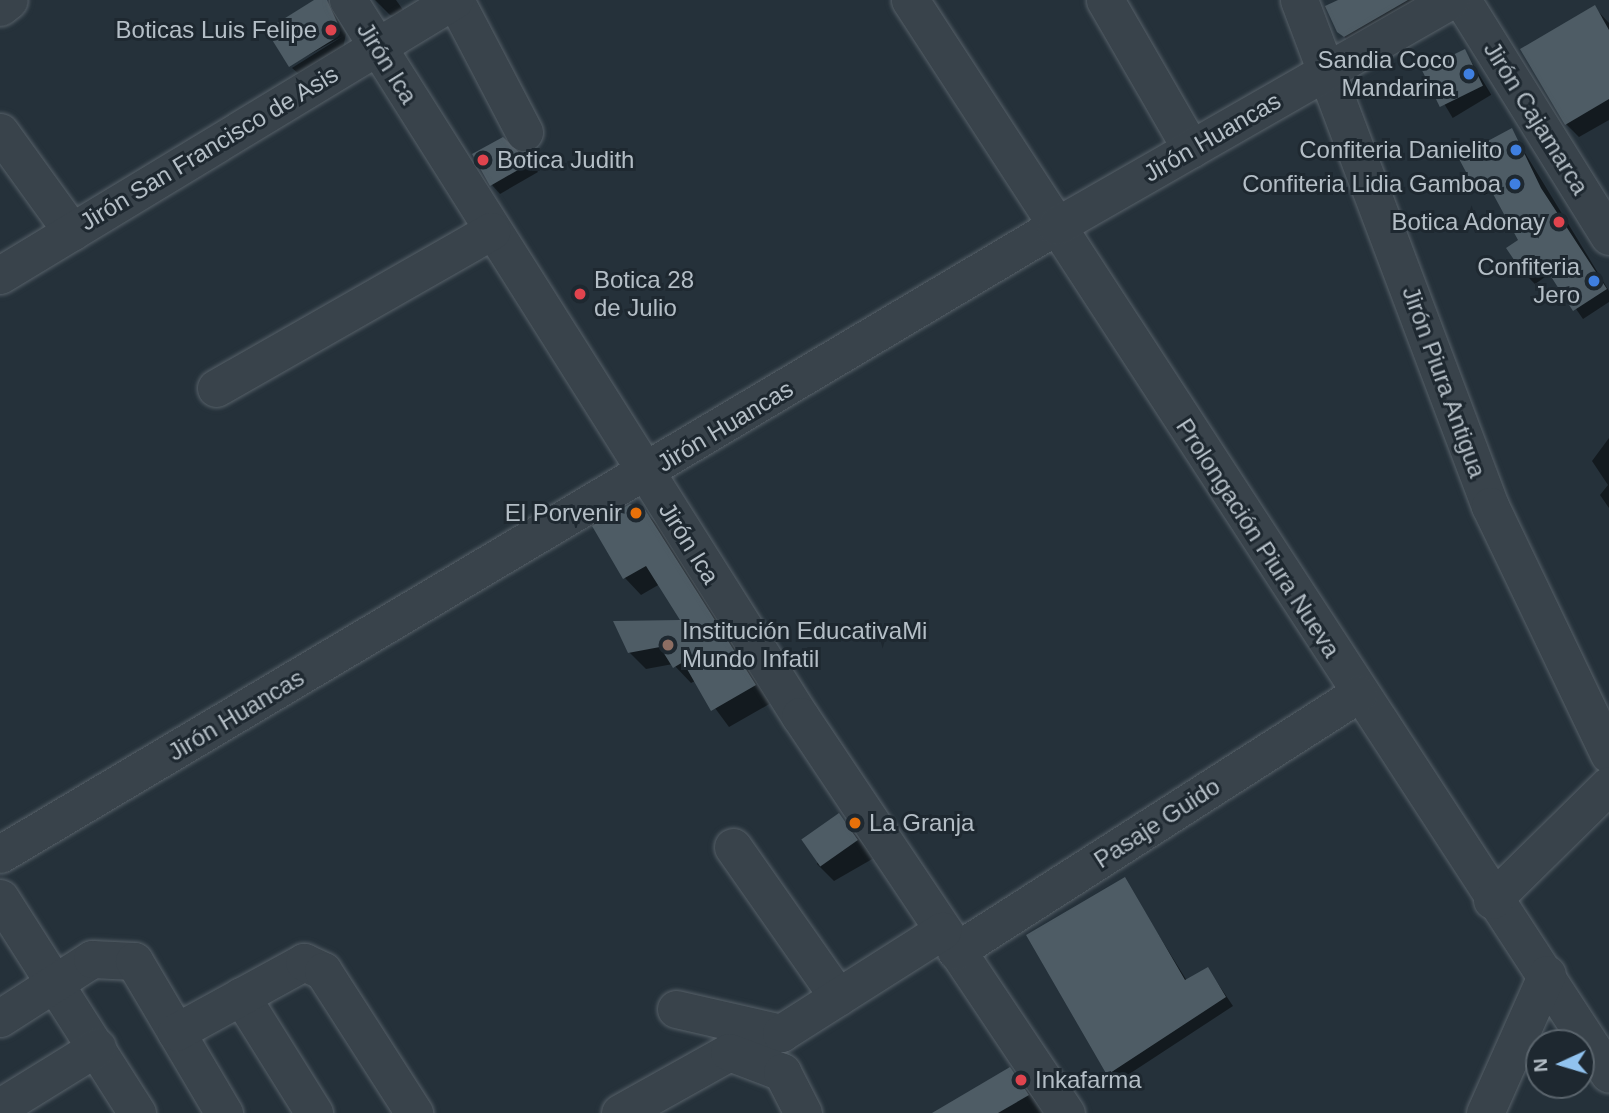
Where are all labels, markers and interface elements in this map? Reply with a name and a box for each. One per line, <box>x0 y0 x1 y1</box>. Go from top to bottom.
place label: Boticas Luis Felipe <box>116 16 317 44</box>
street label: Jirón Ica <box>351 17 423 109</box>
marker: Boticas Luis Felipe <box>323 22 339 38</box>
street label: Jirón Cajamarca <box>1477 36 1595 200</box>
place label: Sandia Coco Mandarina <box>1318 46 1455 102</box>
street label: Jirón San Francisco de Asis <box>74 59 344 237</box>
marker: Sandia Coco Mandarina <box>1461 66 1477 82</box>
street label: Jirón Huancas <box>1138 86 1286 188</box>
place label: Confiteria Danielito <box>1299 136 1502 164</box>
marker: Confiteria Danielito <box>1508 142 1524 158</box>
place label: Botica Judith <box>497 146 634 174</box>
marker: Botica Judith <box>475 152 491 168</box>
place label: Confiteria Lidia Gamboa <box>1242 170 1501 198</box>
marker: Confiteria Lidia Gamboa <box>1507 176 1523 192</box>
place label: Botica Adonay <box>1390 208 1545 236</box>
marker: Botica Adonay <box>1551 214 1567 230</box>
place label: Confiteria Jero <box>1477 253 1580 309</box>
place label: Botica 28 de Julio <box>594 266 694 322</box>
marker: Confiteria Jero <box>1586 273 1602 289</box>
street label: Jirón Piura Antigua <box>1396 282 1492 482</box>
marker: Botica 28 de Julio <box>572 286 588 302</box>
street label: Jirón Huancas <box>652 374 798 478</box>
street label: Prolongación Piura Nueva <box>1170 413 1346 663</box>
street label: Jirón Ica <box>653 497 725 589</box>
place label: El Porvenir <box>505 499 622 527</box>
marker: El Porvenir <box>628 505 644 521</box>
place label: Institución EducativaMi Mundo Infatil <box>682 617 927 673</box>
marker: Institución EducativaMi Mundo Infatil <box>660 637 676 653</box>
street label: Jirón Huancas <box>163 663 309 767</box>
street label: Pasaje Guido <box>1089 772 1225 874</box>
place label: La Granja <box>869 809 974 837</box>
marker: La Granja <box>847 815 863 831</box>
north arrow <box>1525 1029 1595 1099</box>
text: N <box>1530 1058 1552 1073</box>
place label: Inkafarma <box>1035 1066 1142 1094</box>
marker: Inkafarma <box>1013 1072 1029 1088</box>

